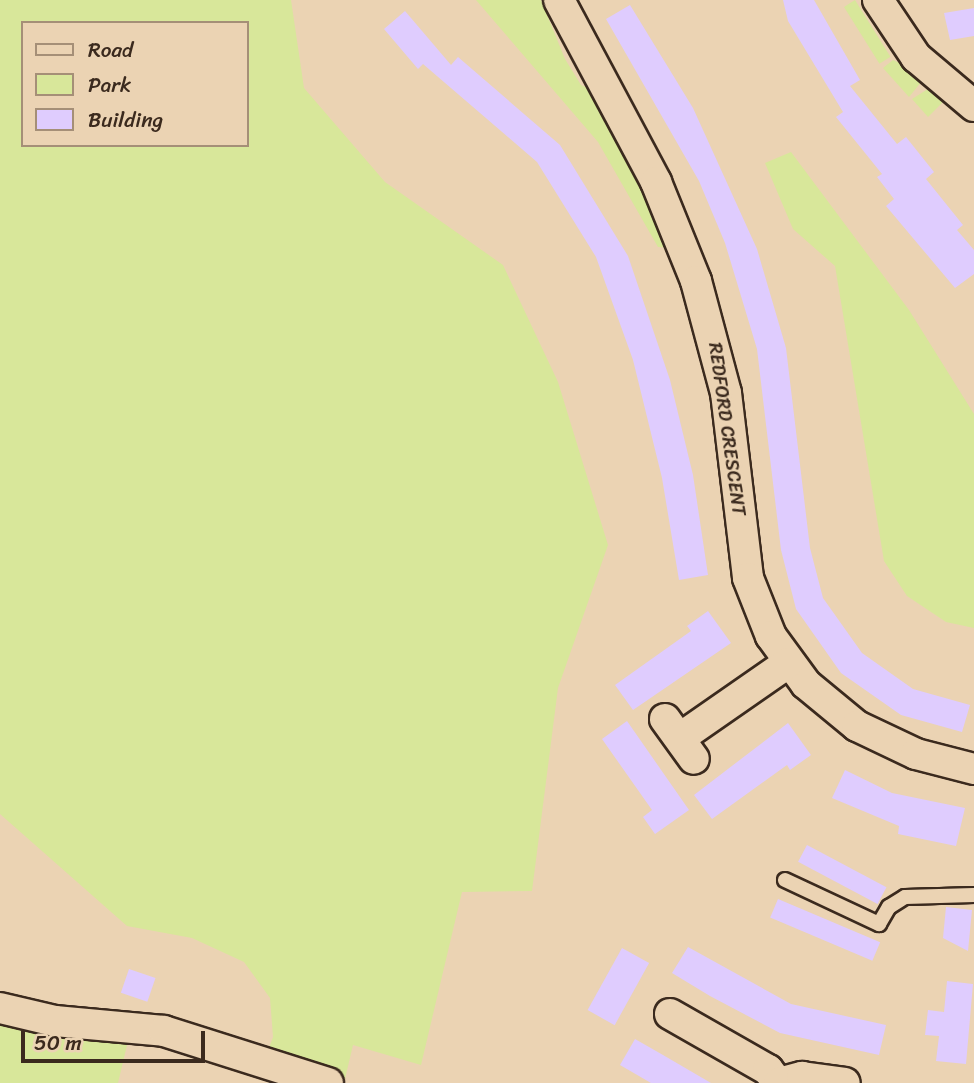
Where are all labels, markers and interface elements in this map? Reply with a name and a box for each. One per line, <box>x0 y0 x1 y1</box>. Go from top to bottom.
legend <box>21 21 248 147</box>
text: Road <box>88 31 133 69</box>
text: Park <box>88 66 131 104</box>
text: Building <box>88 101 163 139</box>
street label: REDFORD CRESCENT <box>704 342 750 516</box>
scale bar <box>24 1016 208 1060</box>
text: 50 m <box>34 1024 82 1062</box>

